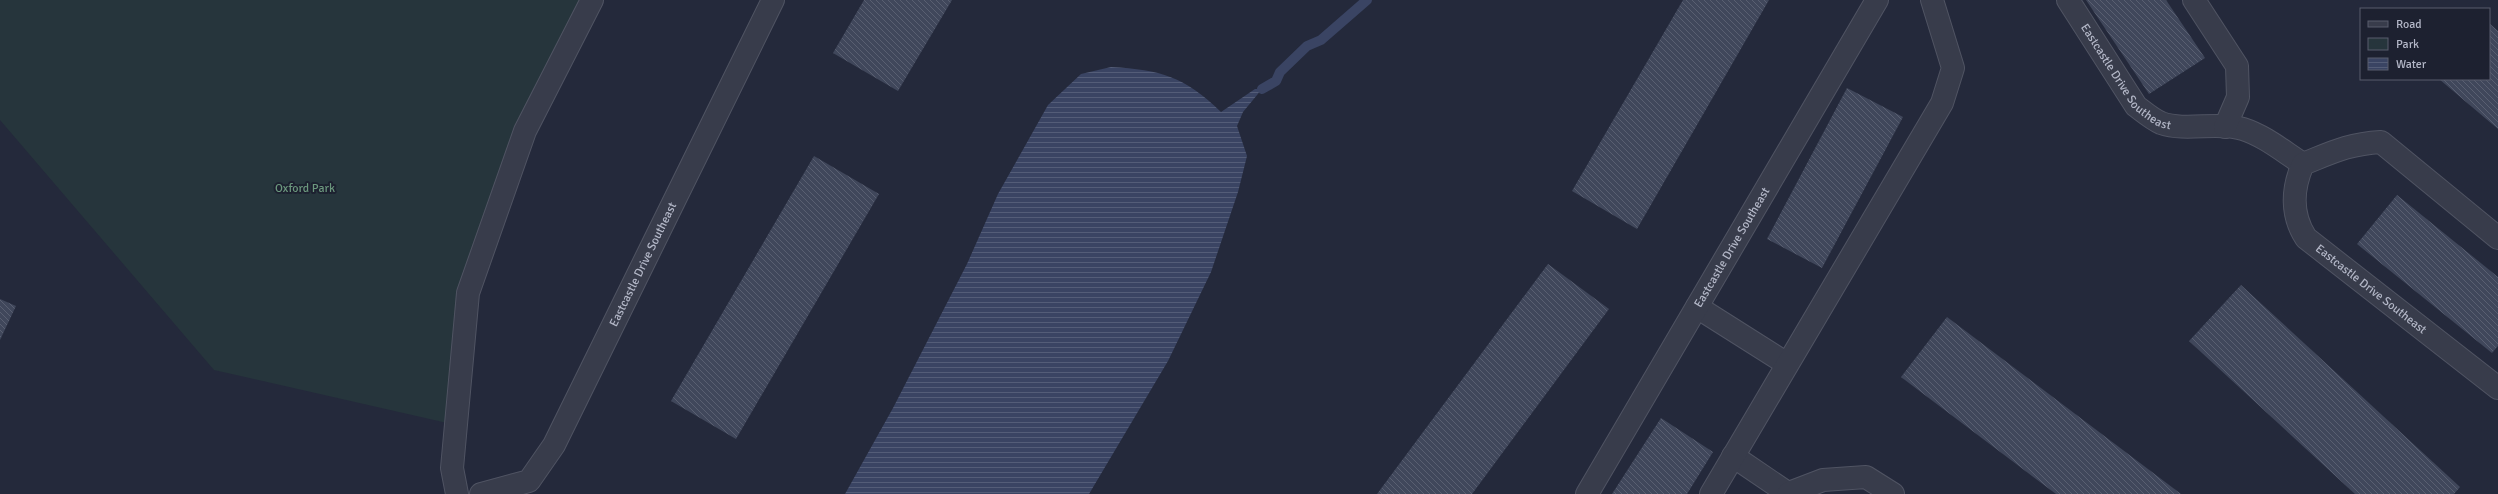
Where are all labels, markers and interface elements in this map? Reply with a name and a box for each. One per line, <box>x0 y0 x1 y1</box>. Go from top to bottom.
legend <box>2360 8 2490 80</box>
text: Road <box>2396 17 2422 32</box>
street label: Eastcastle Drive Southeast <box>2078 21 2172 133</box>
text: Park <box>2396 37 2419 52</box>
text: Water <box>2396 57 2427 72</box>
park label: Oxford Park <box>275 181 335 196</box>
street label: Eastcastle Drive Southeast <box>1691 185 1773 310</box>
street label: Eastcastle Drive Southeast <box>606 200 680 329</box>
street label: Eastcastle Drive Southeast <box>2313 241 2430 337</box>

